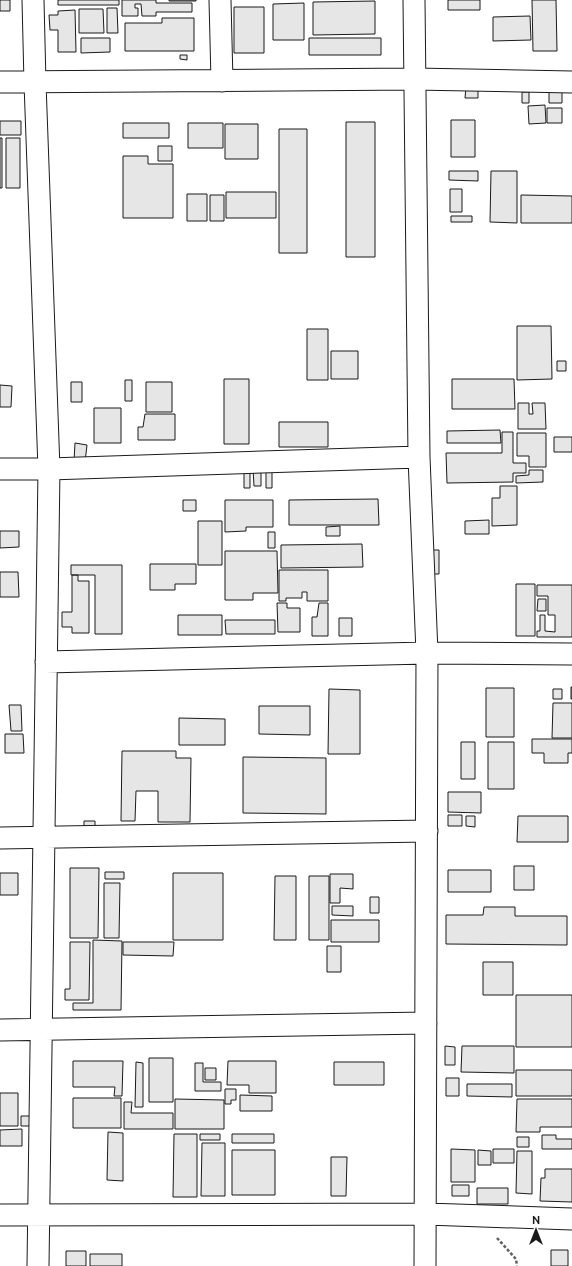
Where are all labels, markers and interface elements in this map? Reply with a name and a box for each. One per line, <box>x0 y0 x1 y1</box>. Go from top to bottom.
north arrow <box>516 1210 556 1250</box>
text: N <box>532 1214 540 1226</box>

